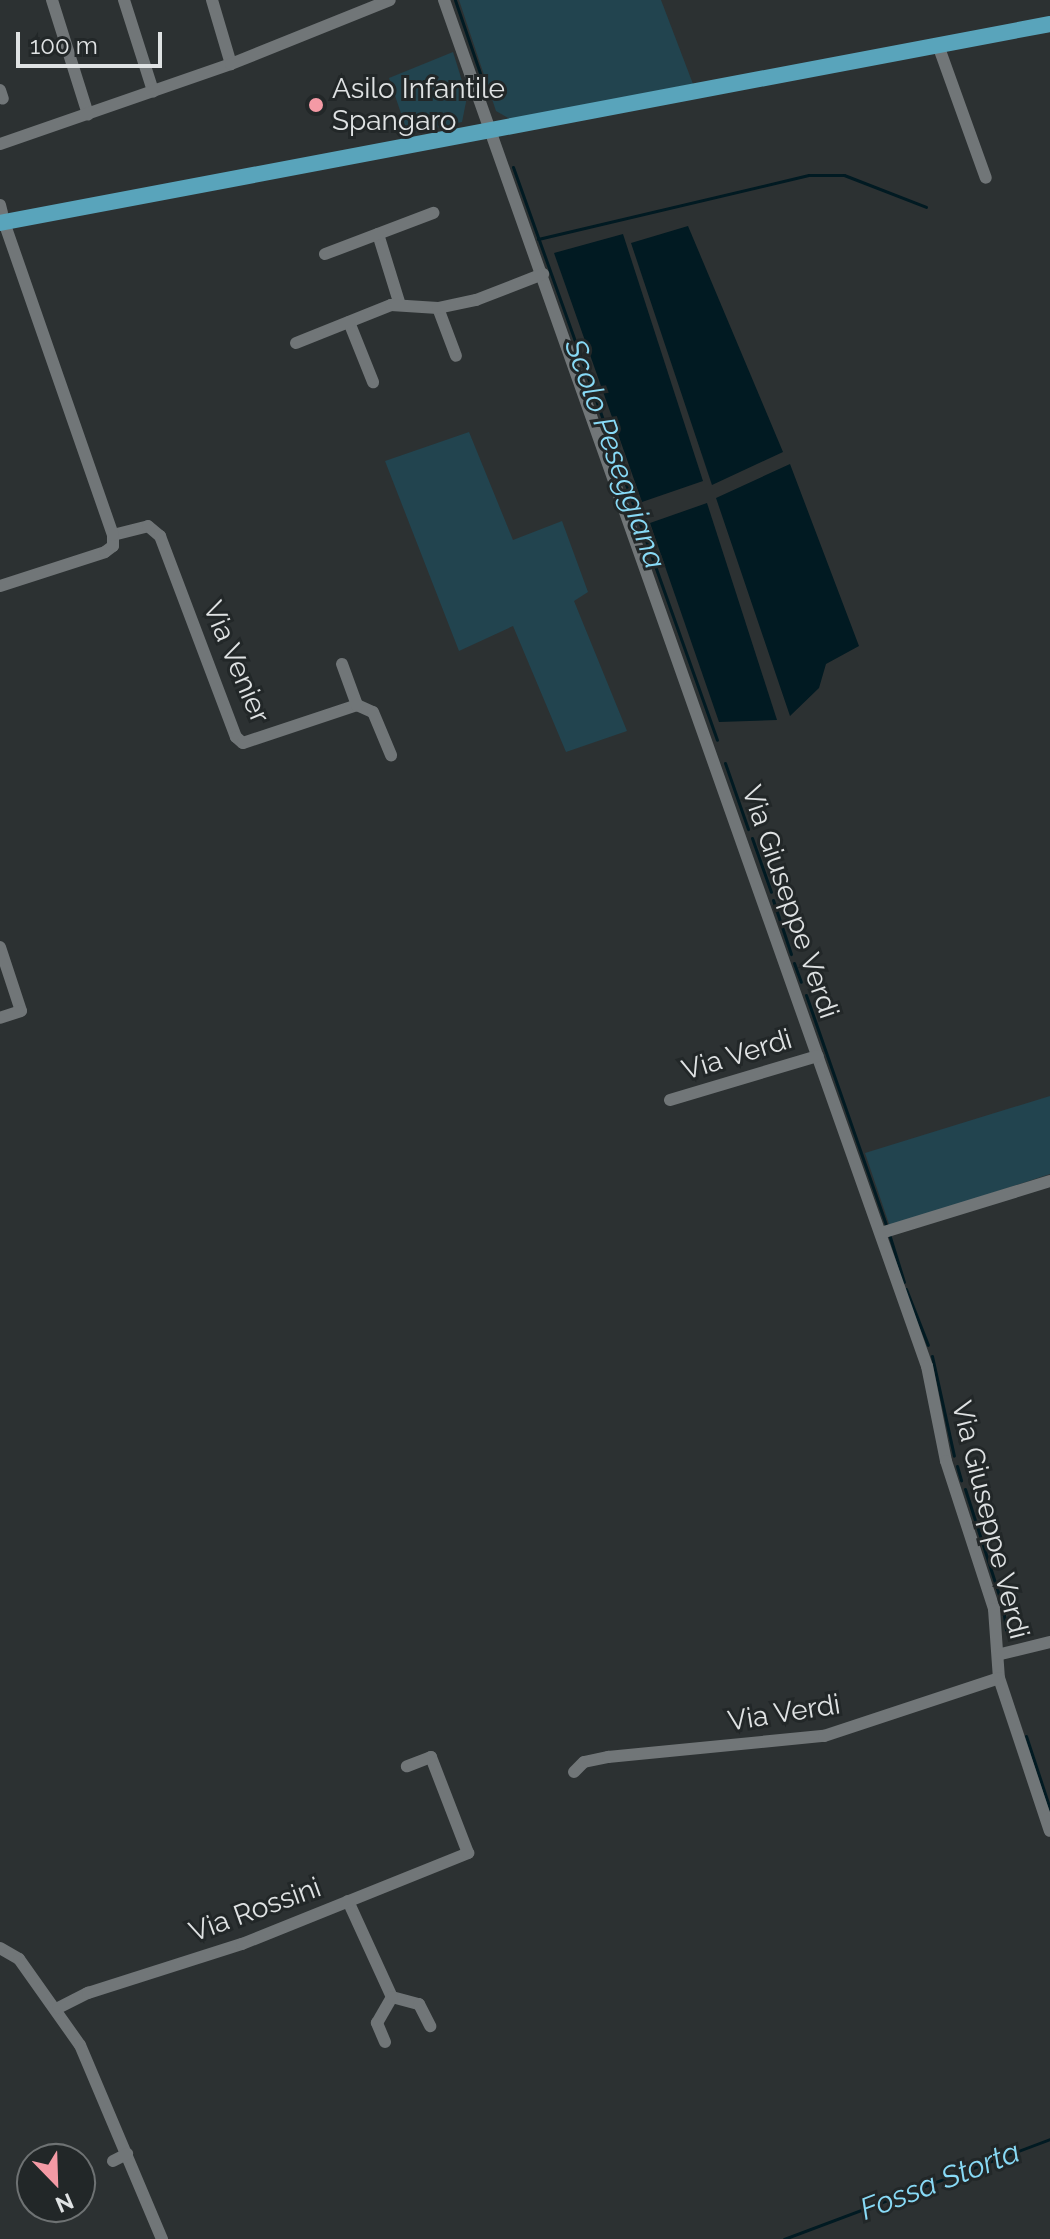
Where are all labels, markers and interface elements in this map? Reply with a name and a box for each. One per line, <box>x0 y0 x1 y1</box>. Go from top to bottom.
scale bar <box>20 16 166 66</box>
text: 100 m <box>30 31 98 60</box>
place label: Asilo Infantile Spangaro <box>332 72 505 138</box>
marker: Asilo Infantile Spangaro <box>307 96 325 114</box>
water label: Scolo Peseggiana <box>557 334 673 574</box>
street label: Via Venier <box>195 596 277 728</box>
street label: Via Giuseppe Verdi <box>734 781 846 1023</box>
street label: Via Verdi <box>678 1022 796 1088</box>
street label: Via Giuseppe Verdi <box>944 1397 1036 1643</box>
street label: Via Verdi <box>725 1687 843 1739</box>
street label: Via Rossini <box>185 1871 325 1949</box>
water label: Fossa Storta <box>855 2134 1025 2228</box>
north arrow <box>16 2143 96 2223</box>
text: N <box>52 2188 77 2218</box>

